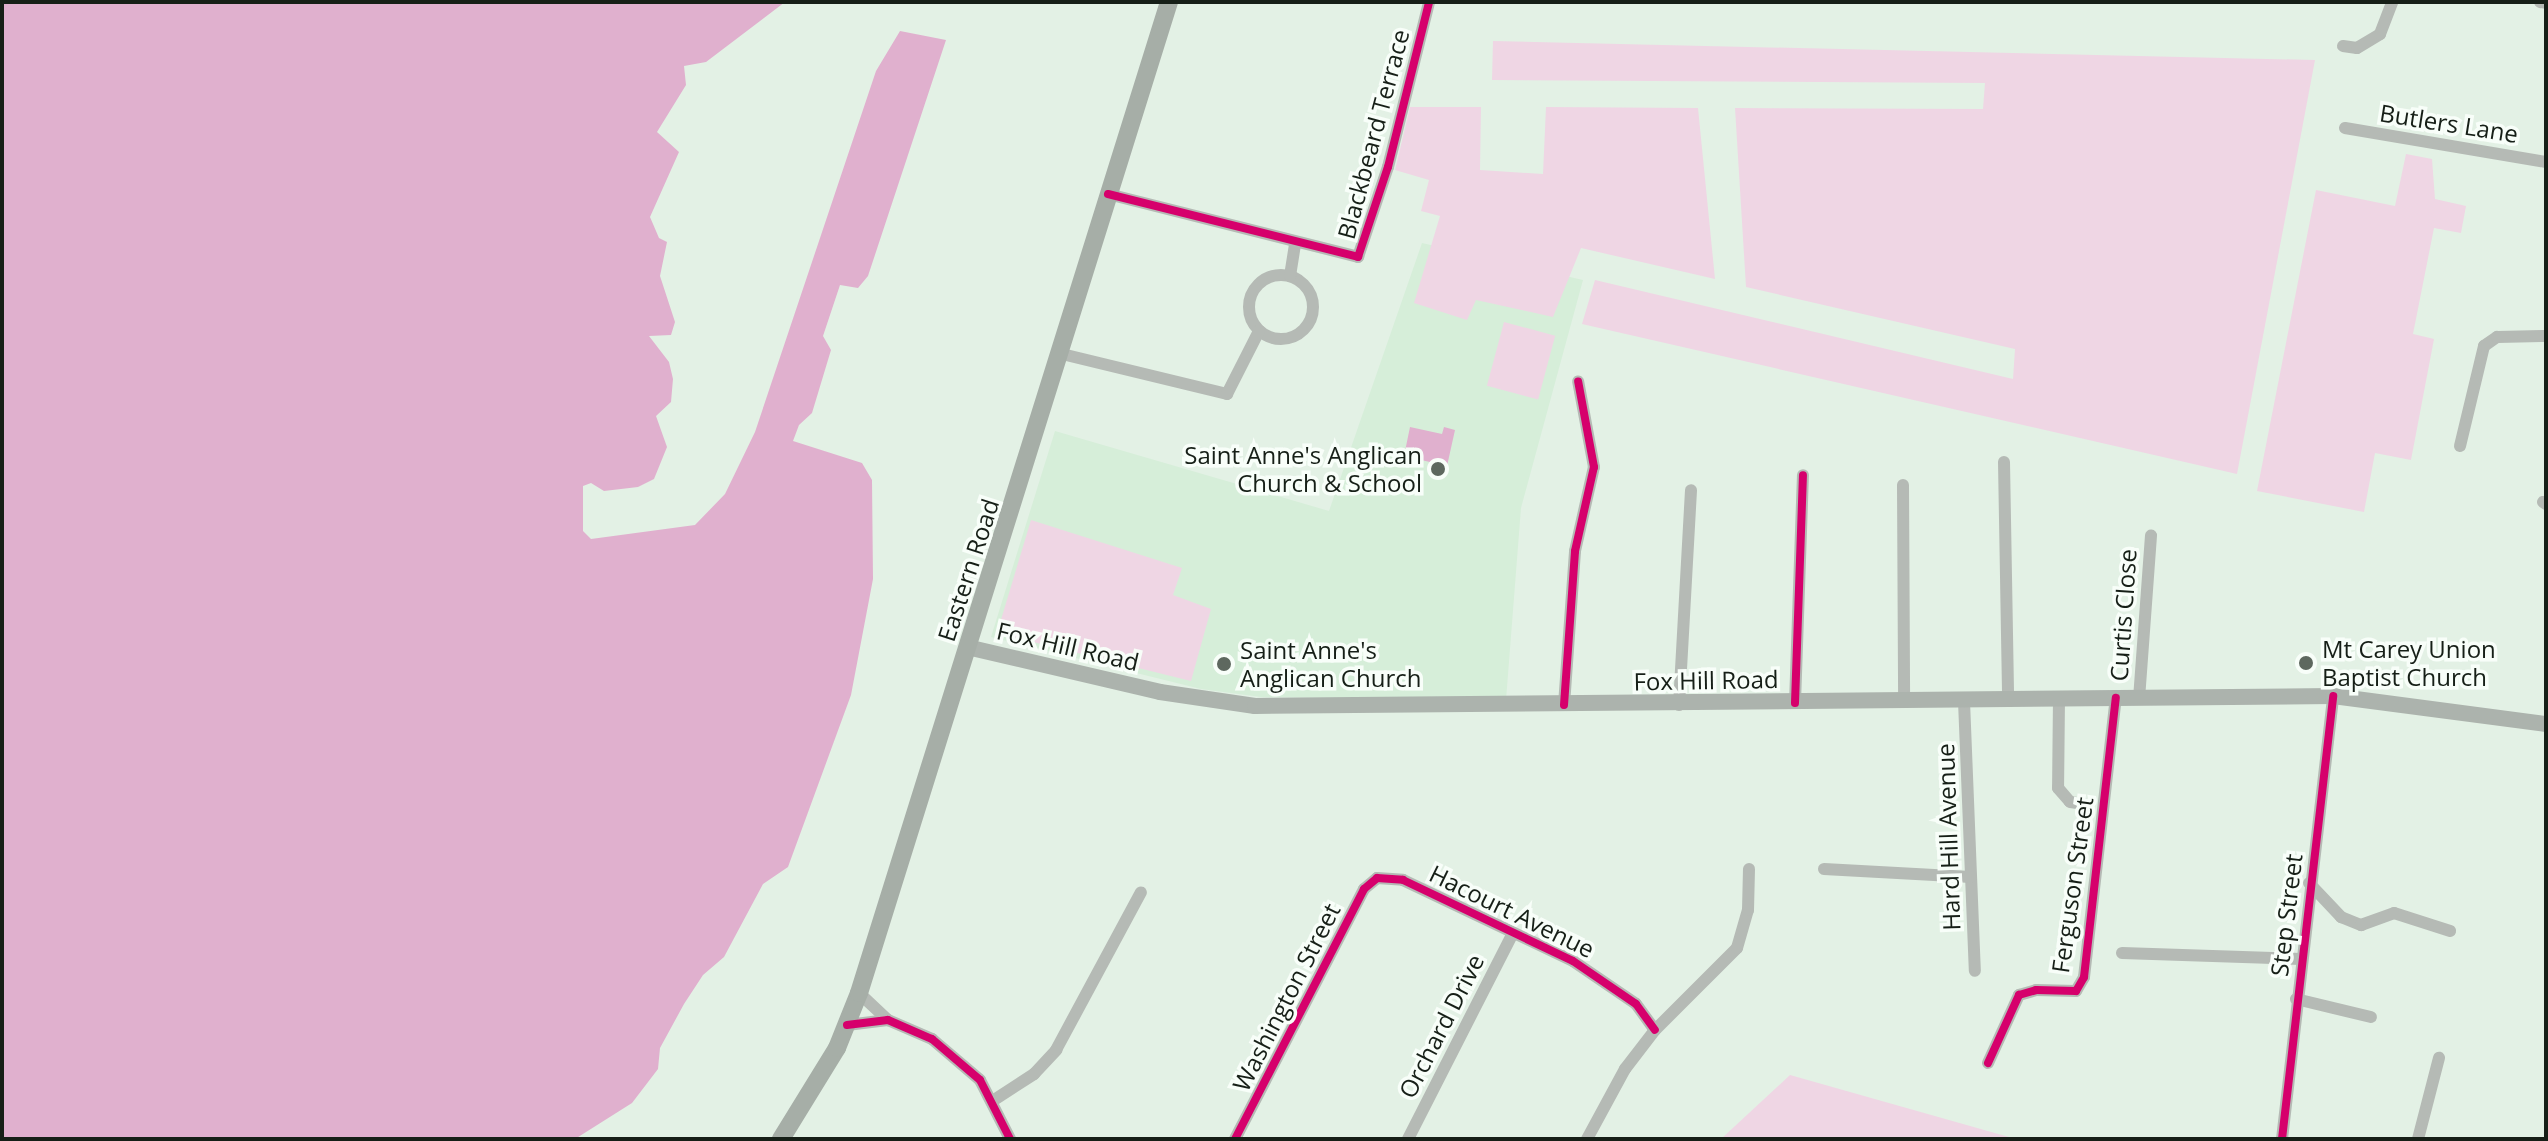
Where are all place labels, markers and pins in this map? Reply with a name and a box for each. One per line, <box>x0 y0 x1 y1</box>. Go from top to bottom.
place label: Saint Anne's Anglican Church & School <box>1184 441 1422 497</box>
marker: Saint Anne's Anglican Church & School <box>1429 460 1447 478</box>
place label: Mt Carey Union Baptist Church <box>2322 635 2496 691</box>
place label: Saint Anne's Anglican Church <box>1240 636 1421 692</box>
marker: Mt Carey Union Baptist Church <box>2297 654 2315 672</box>
marker: Saint Anne's Anglican Church <box>1215 655 1233 673</box>

